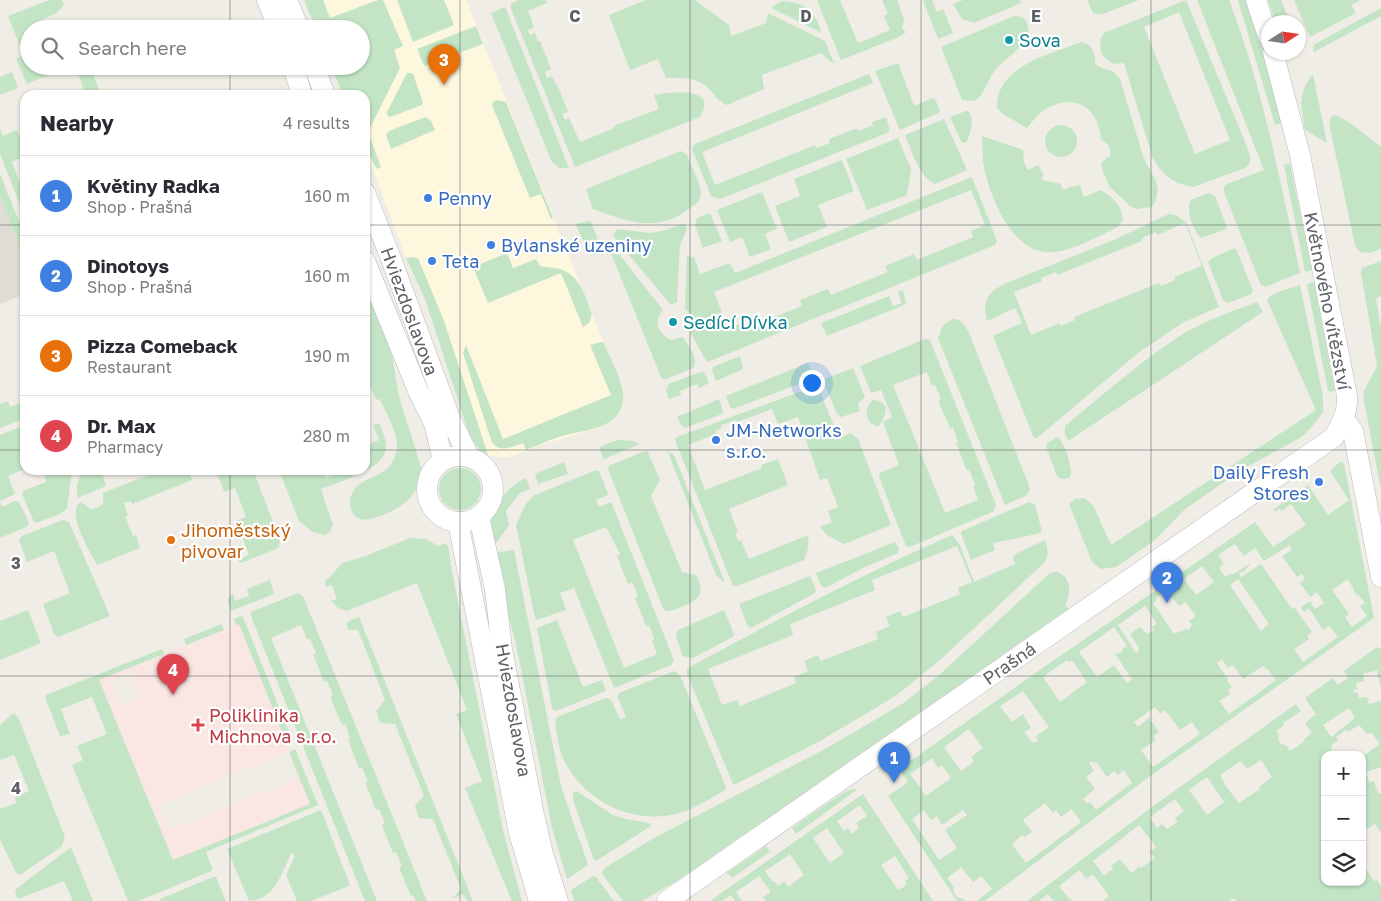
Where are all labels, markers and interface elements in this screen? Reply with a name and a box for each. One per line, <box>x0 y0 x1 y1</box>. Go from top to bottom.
text: C <box>569 6 581 26</box>
text: D <box>800 6 812 26</box>
text: E <box>1031 6 1041 26</box>
north arrow <box>1261 15 1306 60</box>
search box <box>20 20 370 75</box>
place label: Sova <box>1019 29 1061 51</box>
icon: search <box>38 34 66 62</box>
marker: Sova <box>1003 34 1015 46</box>
text: Search here <box>78 36 187 59</box>
pin: 3 <box>428 44 460 85</box>
text: Nearby <box>40 110 114 136</box>
text: 4 results <box>283 113 350 133</box>
text: Květiny Radka <box>87 174 220 197</box>
text: 1 <box>52 186 60 206</box>
text: 160 m <box>304 186 350 206</box>
place label: Penny <box>438 187 492 209</box>
marker: Penny <box>422 192 434 204</box>
text: Shop · Prašná <box>87 197 192 217</box>
street label: Květnového vítězství <box>1300 210 1356 393</box>
place label: Bylanské uzeniny <box>501 234 651 256</box>
marker: Bylanské uzeniny <box>485 239 497 251</box>
street label: Hviezdoslavova <box>377 244 443 378</box>
place label: Teta <box>442 250 479 272</box>
text: Dinotoys <box>87 254 169 277</box>
marker: Teta <box>426 255 438 267</box>
text: 2 <box>51 266 61 286</box>
text: 160 m <box>304 266 350 286</box>
text: Shop · Prašná <box>87 277 192 297</box>
place label: Sedící Dívka <box>683 311 788 333</box>
marker: Sedící Dívka <box>667 316 679 328</box>
text: Pizza Comeback <box>87 334 238 357</box>
text: 3 <box>51 346 61 366</box>
text: 190 m <box>304 346 350 366</box>
text: Restaurant <box>87 357 172 377</box>
your location <box>799 370 825 396</box>
text: Dr. Max <box>87 414 156 437</box>
place label: JM-Networks s.r.o. <box>726 419 842 462</box>
text: 4 <box>51 426 61 446</box>
text: 280 m <box>303 426 350 446</box>
marker: JM-Networks s.r.o. <box>710 434 722 446</box>
text: Pharmacy <box>87 437 163 457</box>
place label: Daily Fresh Stores <box>1213 461 1309 504</box>
marker: Daily Fresh Stores <box>1313 476 1325 488</box>
place label: Jihoměstský pivovar <box>181 519 291 562</box>
marker: Jihoměstský pivovar <box>165 534 177 546</box>
text: 3 <box>11 553 21 573</box>
pin: 2 <box>1151 562 1183 603</box>
street label: Prašná <box>978 637 1040 689</box>
street label: Hviezdoslavova <box>491 642 537 778</box>
pin: 4 <box>157 654 189 695</box>
place label: Poliklinika Michnova s.r.o. <box>209 704 337 747</box>
marker: Poliklinika Michnova s.r.o. <box>191 718 205 732</box>
pin: 1 <box>878 742 910 783</box>
map controls <box>1321 751 1366 886</box>
button: + <box>1321 751 1366 796</box>
text: 4 <box>11 778 21 798</box>
button: − <box>1321 796 1366 841</box>
button: layers <box>1321 841 1366 886</box>

